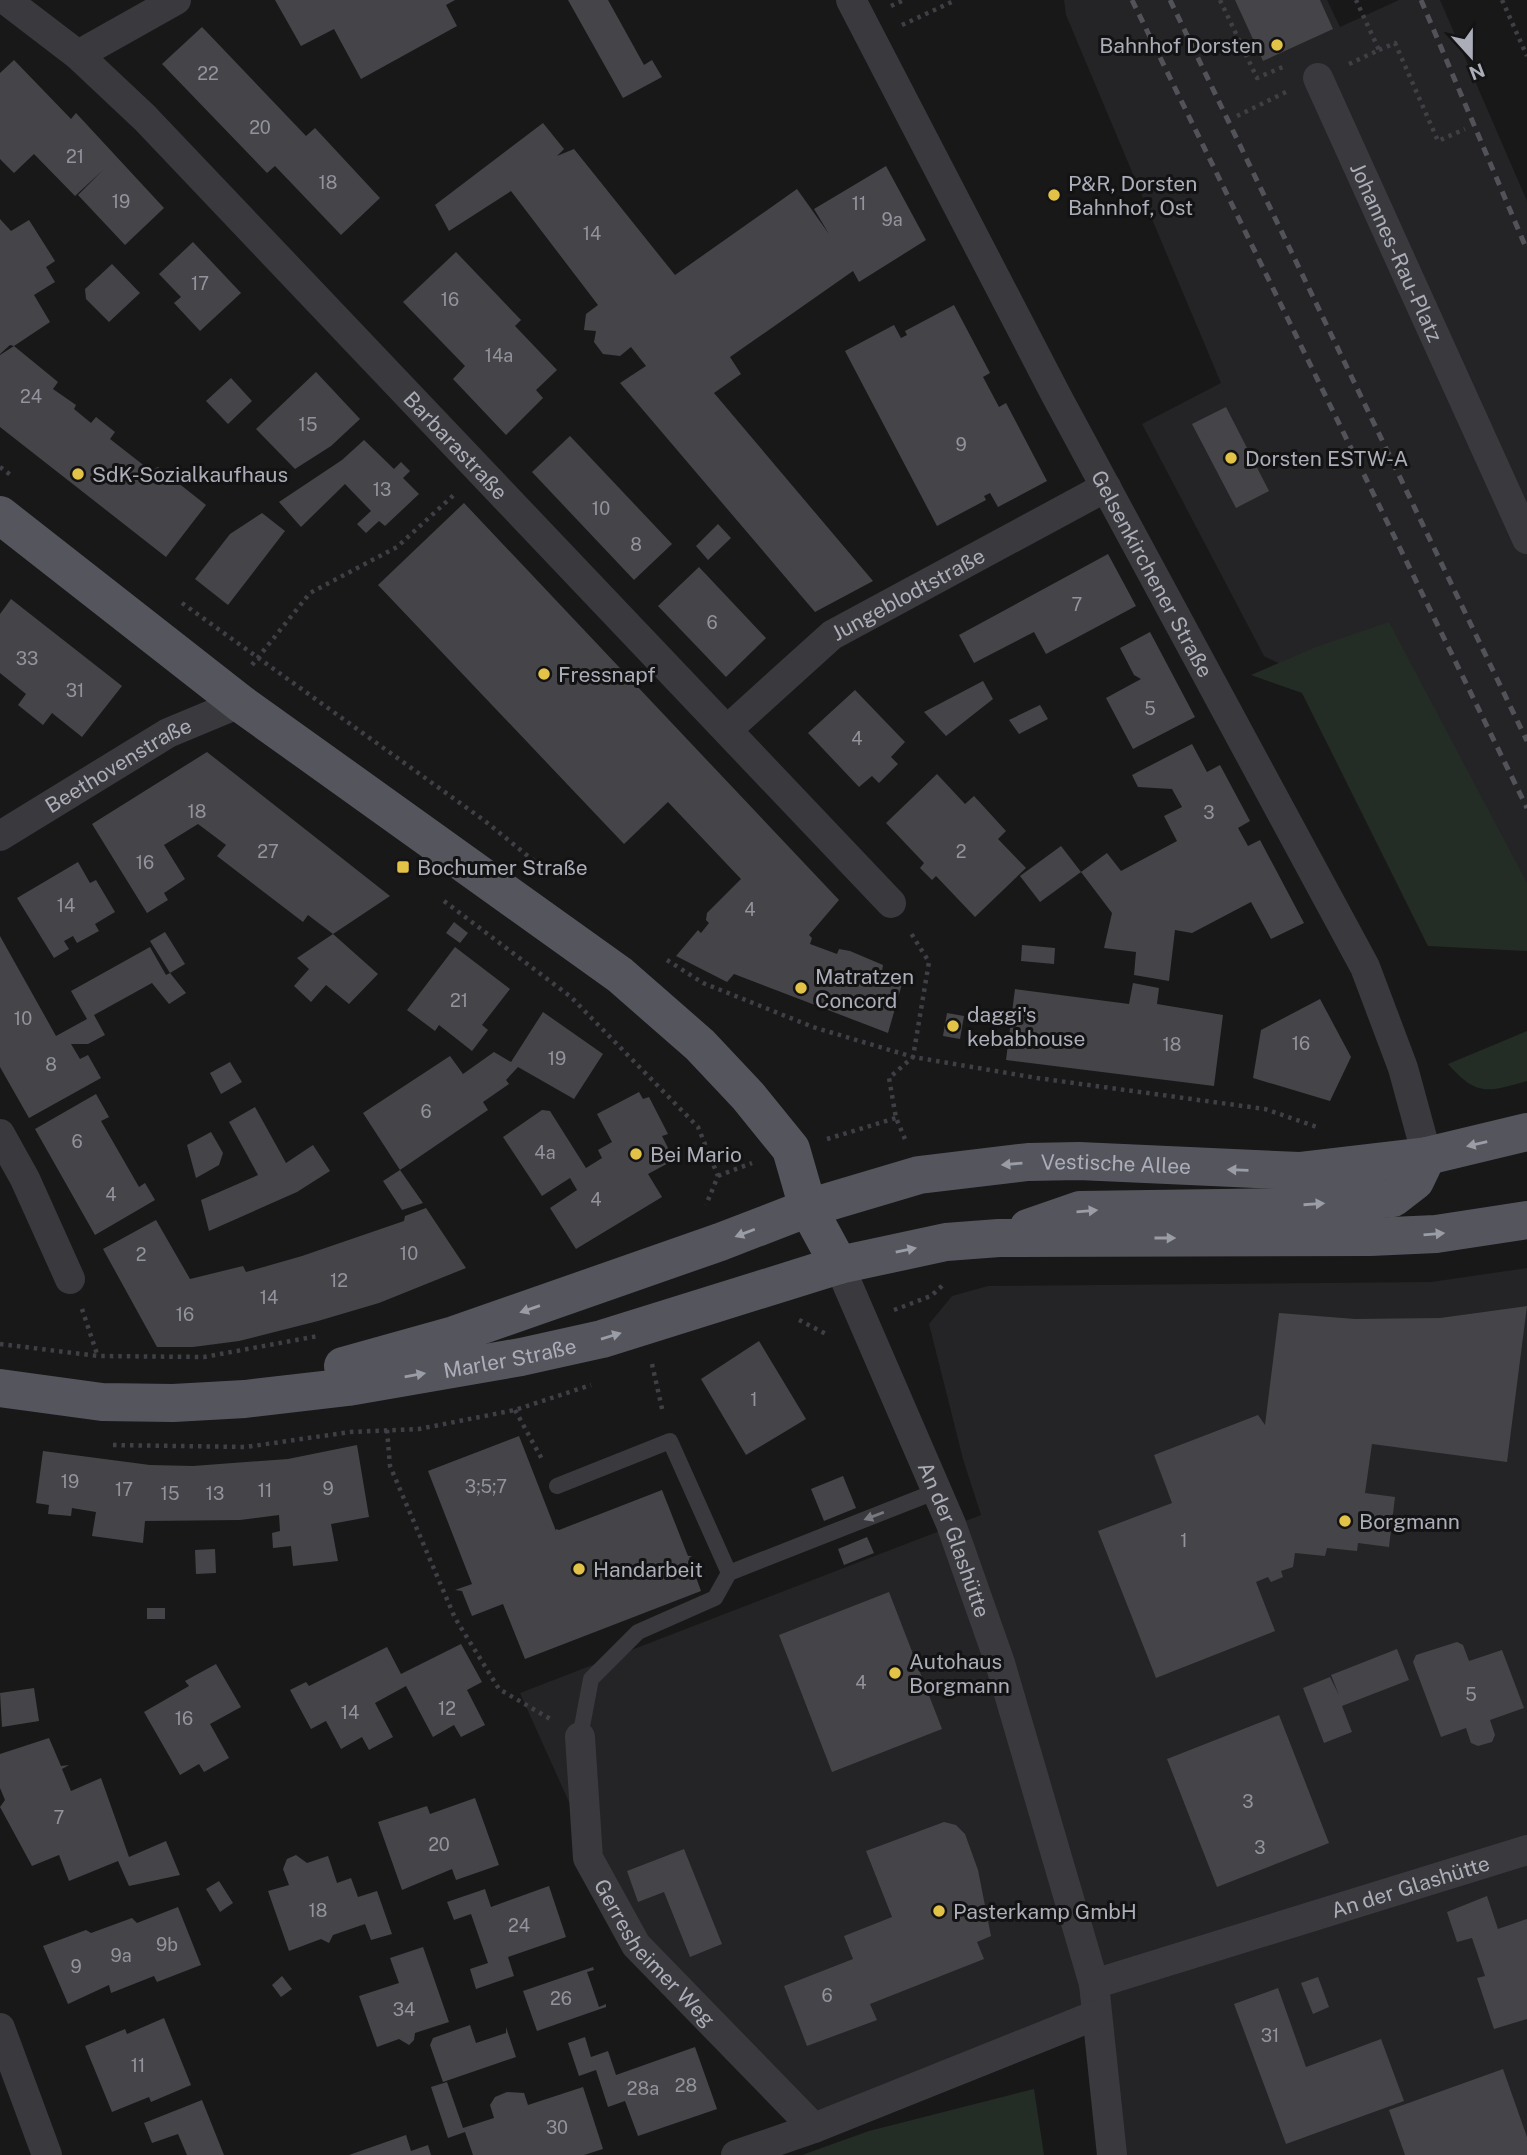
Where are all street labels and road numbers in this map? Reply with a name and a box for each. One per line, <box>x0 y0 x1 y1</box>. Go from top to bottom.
street label: Johannes-Rau-Platz <box>1345 158 1448 345</box>
street label: Barbarastraße <box>399 386 513 504</box>
street label: Gelsenkirchener Straße <box>1086 466 1218 681</box>
street label: Jungeblodtstraße <box>827 542 989 645</box>
street label: Beethovenstraße <box>40 712 195 818</box>
street label: Vestische Allee <box>1041 1148 1192 1179</box>
street label: Marler Straße <box>441 1333 579 1383</box>
street label: An der Glashütte <box>913 1458 995 1621</box>
street label: An der Glashütte <box>1328 1850 1493 1922</box>
street label: Gerresheimer Weg <box>589 1874 721 2032</box>

